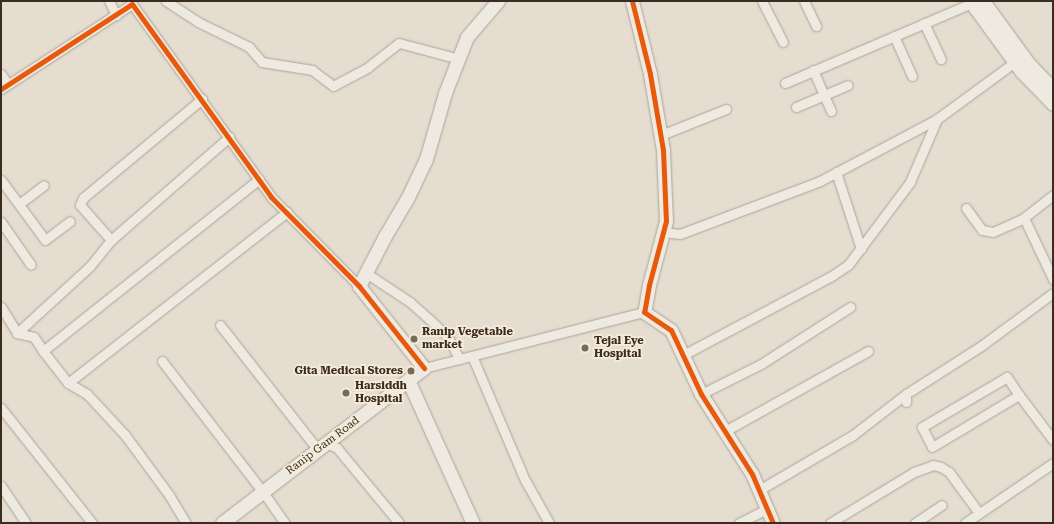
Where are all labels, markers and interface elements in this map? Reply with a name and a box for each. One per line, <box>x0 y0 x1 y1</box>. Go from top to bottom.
place label: Ranip Vegetable market <box>422 326 513 352</box>
marker: Ranip Vegetable market <box>409 334 419 344</box>
place label: Tejal Eye Hospital <box>594 335 644 361</box>
marker: Tejal Eye Hospital <box>579 342 591 354</box>
place label: Gita Medical Stores <box>295 364 403 378</box>
marker: Gita Medical Stores <box>406 366 416 376</box>
place label: Harsiddh Hospital <box>355 380 407 406</box>
marker: Harsiddh Hospital <box>340 387 352 399</box>
street label: Ranip Gam Road <box>284 414 362 478</box>

